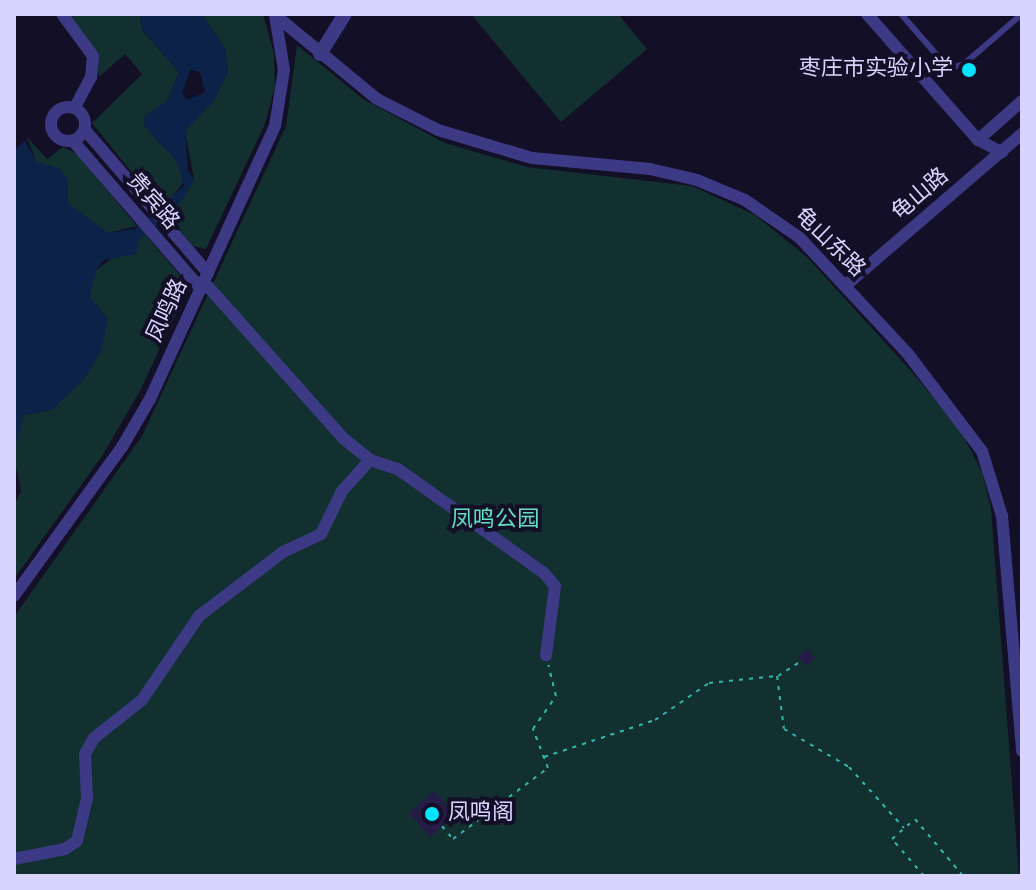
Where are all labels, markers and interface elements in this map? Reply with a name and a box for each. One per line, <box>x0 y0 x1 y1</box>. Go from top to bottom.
place label: 枣庄市实验小学 <box>799 57 953 83</box>
marker: 枣庄市实验小学 <box>960 61 978 79</box>
street label: 龟山路 <box>887 163 955 227</box>
street label: 贵宾路 <box>120 168 184 236</box>
street label: 龟山东路 <box>788 203 870 283</box>
street label: 凤鸣路 <box>142 276 194 346</box>
park label: 凤鸣公园 <box>451 508 539 534</box>
place label: 凤鸣阁 <box>448 801 514 827</box>
marker: 凤鸣阁 <box>423 805 441 823</box>

